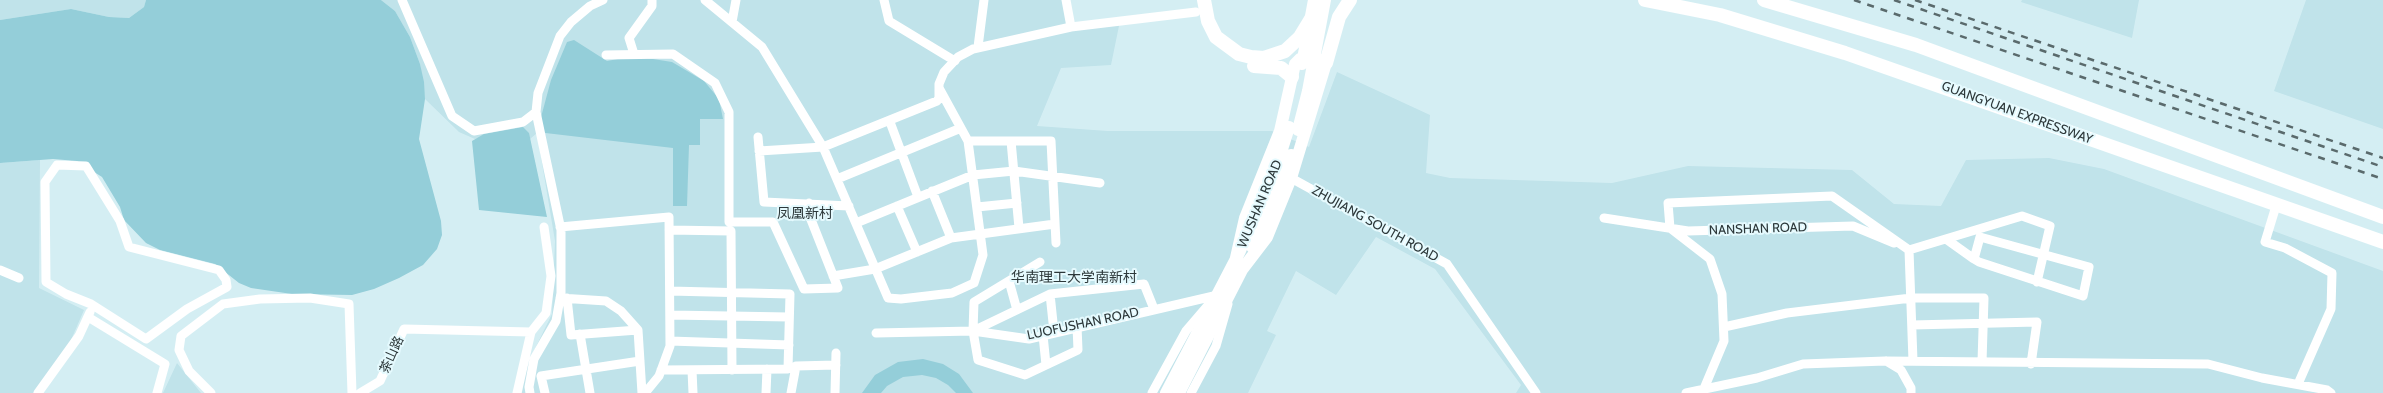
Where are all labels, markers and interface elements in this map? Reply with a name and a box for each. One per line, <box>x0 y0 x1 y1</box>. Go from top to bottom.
street label: GUANGYUAN EXPRESSWAY <box>1939 78 2095 148</box>
street label: WUSHAN ROAD <box>1235 158 1285 250</box>
street label: ZHUJIANG SOUTH ROAD <box>1309 183 1441 265</box>
district label: 凤凰新村 <box>777 206 833 222</box>
street label: NANSHAN ROAD <box>1709 219 1807 239</box>
district label: 华南理工大学南新村 <box>1011 270 1137 286</box>
street label: LUOFUSHAN ROAD <box>1026 305 1140 343</box>
street label: 茶山路 <box>377 334 407 376</box>

